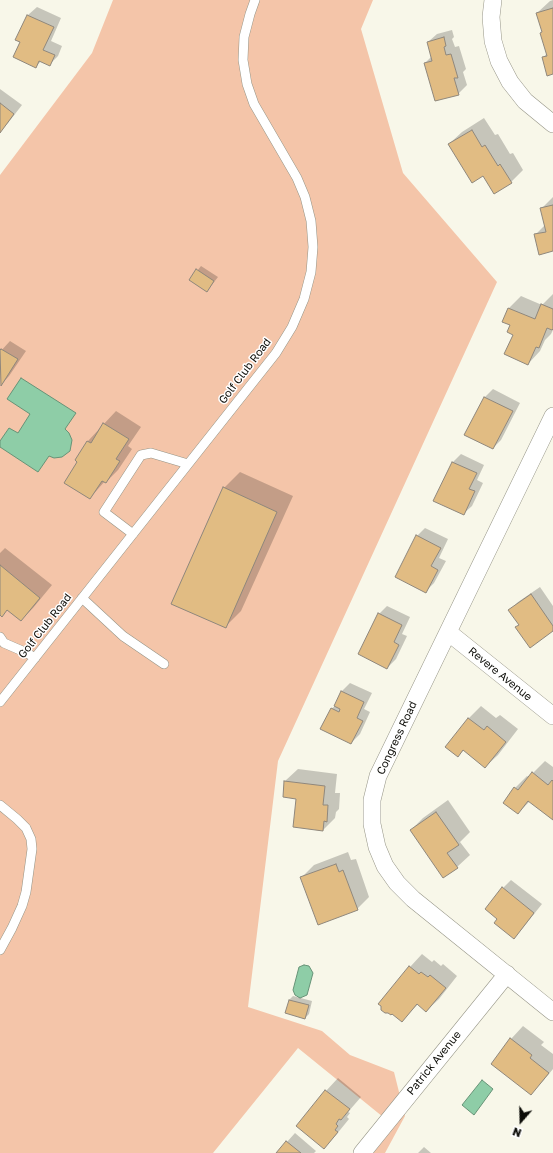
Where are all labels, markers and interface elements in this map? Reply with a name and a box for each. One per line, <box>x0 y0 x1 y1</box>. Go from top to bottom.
street label: Golf Club Road <box>216 336 274 406</box>
street label: Golf Club Road <box>16 591 74 661</box>
street label: Revere Avenue <box>466 644 534 704</box>
street label: Congress Road <box>374 699 420 777</box>
street label: Patrick Avenue <box>404 1028 464 1098</box>
north arrow <box>501 1101 541 1141</box>
text: N <box>511 1125 523 1140</box>

